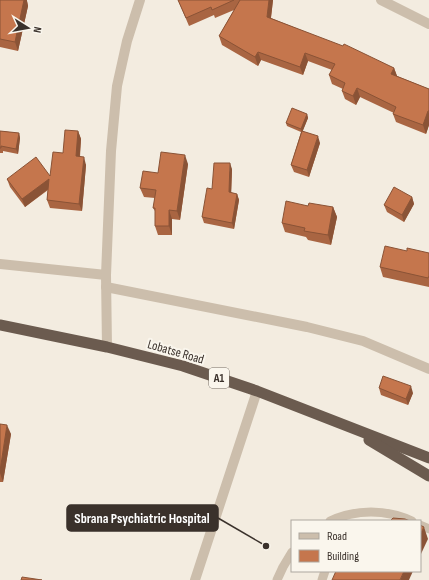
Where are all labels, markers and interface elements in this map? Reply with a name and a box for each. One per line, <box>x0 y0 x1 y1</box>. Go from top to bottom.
north arrow <box>8 8 48 48</box>
text: N <box>30 26 44 34</box>
street label: Lobatse Road <box>146 336 206 368</box>
road number: A1 <box>209 368 229 388</box>
callout: Sbrana Psychiatric Hospital <box>67 505 218 531</box>
text: Sbrana Psychiatric Hospital <box>74 510 210 527</box>
legend <box>291 520 421 572</box>
text: Road <box>327 529 347 544</box>
text: Building <box>327 549 359 564</box>

